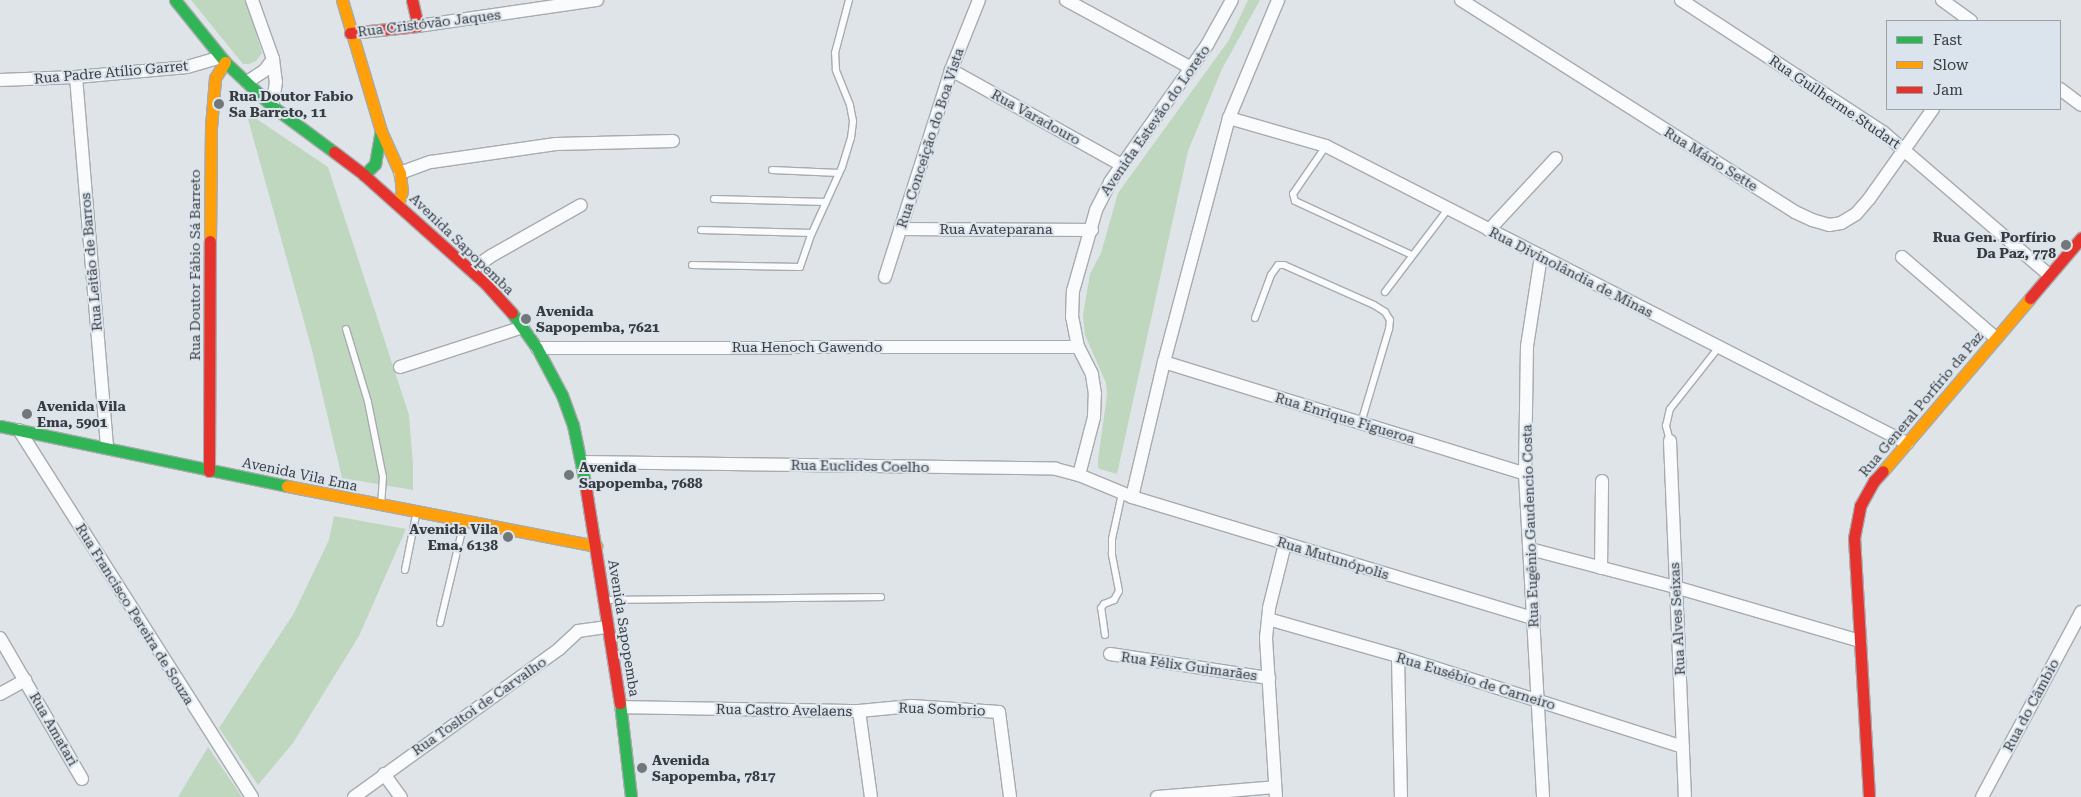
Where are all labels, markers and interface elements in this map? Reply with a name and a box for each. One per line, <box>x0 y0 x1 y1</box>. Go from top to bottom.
street label: Rua Cristóvão Jaques <box>356 6 502 40</box>
legend <box>1886 20 2061 110</box>
text: Fast <box>1933 31 1962 49</box>
street label: Avenida Estevão do Loreto <box>1097 42 1213 198</box>
street label: Rua Conceição do Boa Vista <box>893 46 967 230</box>
street label: Rua Guilherme Studart <box>1766 52 1904 152</box>
text: Slow <box>1933 56 1968 74</box>
street label: Rua Padre Atílio Garret <box>33 57 189 87</box>
text: Jam <box>1933 81 1963 99</box>
street label: Rua Varadouro <box>988 86 1084 148</box>
place label: Rua Doutor Fabio Sa Barreto, 11 <box>229 88 353 120</box>
marker: Rua Doutor Fabio Sa Barreto, 11 <box>213 98 225 110</box>
street label: Rua Mário Sette <box>1661 123 1761 195</box>
street label: Rua Doutor Fábio Sá Barreto <box>187 170 203 360</box>
street label: Avenida Sapopemba <box>406 190 518 298</box>
street label: Rua Leitão de Barros <box>77 192 105 332</box>
street label: Rua Avateparana <box>939 221 1053 237</box>
street label: Rua Divinolândia de Minas <box>1486 223 1656 321</box>
place label: Rua Gen. Porfírio Da Paz, 778 <box>1933 229 2056 262</box>
marker: Rua Gen. Porfírio Da Paz, 778 <box>2060 239 2072 251</box>
place label: Avenida Sapopemba, 7621 <box>536 303 660 336</box>
marker: Avenida Sapopemba, 7621 <box>520 313 532 325</box>
street label: Rua General Porfírio da Paz <box>1855 328 1987 480</box>
street label: Rua Henoch Gawendo <box>732 339 882 355</box>
street label: Rua Enrique Figueroa <box>1273 389 1417 447</box>
place label: Avenida Vila Ema, 5901 <box>37 398 126 431</box>
marker: Avenida Vila Ema, 5901 <box>21 408 33 420</box>
street label: Rua Eugênio Gaudencio Costa <box>1518 424 1542 628</box>
street label: Avenida Vila Ema <box>241 454 359 494</box>
street label: Rua Euclides Coelho <box>791 456 929 476</box>
place label: Avenida Sapopemba, 7688 <box>579 459 703 492</box>
marker: Avenida Sapopemba, 7688 <box>563 469 575 481</box>
street label: Rua Francisco Pereira de Souza <box>72 520 198 708</box>
place label: Avenida Vila Ema, 6138 <box>409 521 498 554</box>
marker: Avenida Vila Ema, 6138 <box>502 531 514 543</box>
street label: Rua Mutunópolis <box>1275 533 1391 583</box>
street label: Avenida Sapopemba <box>605 558 643 698</box>
street label: Rua Alves Seixas <box>1666 562 1688 676</box>
street label: Rua Félix Guimarães <box>1120 648 1258 684</box>
street label: Rua Eusébio de Carneiro <box>1394 649 1558 713</box>
street label: Rua Tosltoi de Carvalho <box>409 653 549 759</box>
street label: Rua do Câmbio <box>1999 656 2063 754</box>
street label: Rua Amatari <box>26 689 82 769</box>
street label: Rua Sombrio <box>898 699 986 719</box>
street label: Rua Castro Avelaens <box>716 700 852 720</box>
place label: Avenida Sapopemba, 7817 <box>652 752 776 784</box>
marker: Avenida Sapopemba, 7817 <box>636 762 648 774</box>

